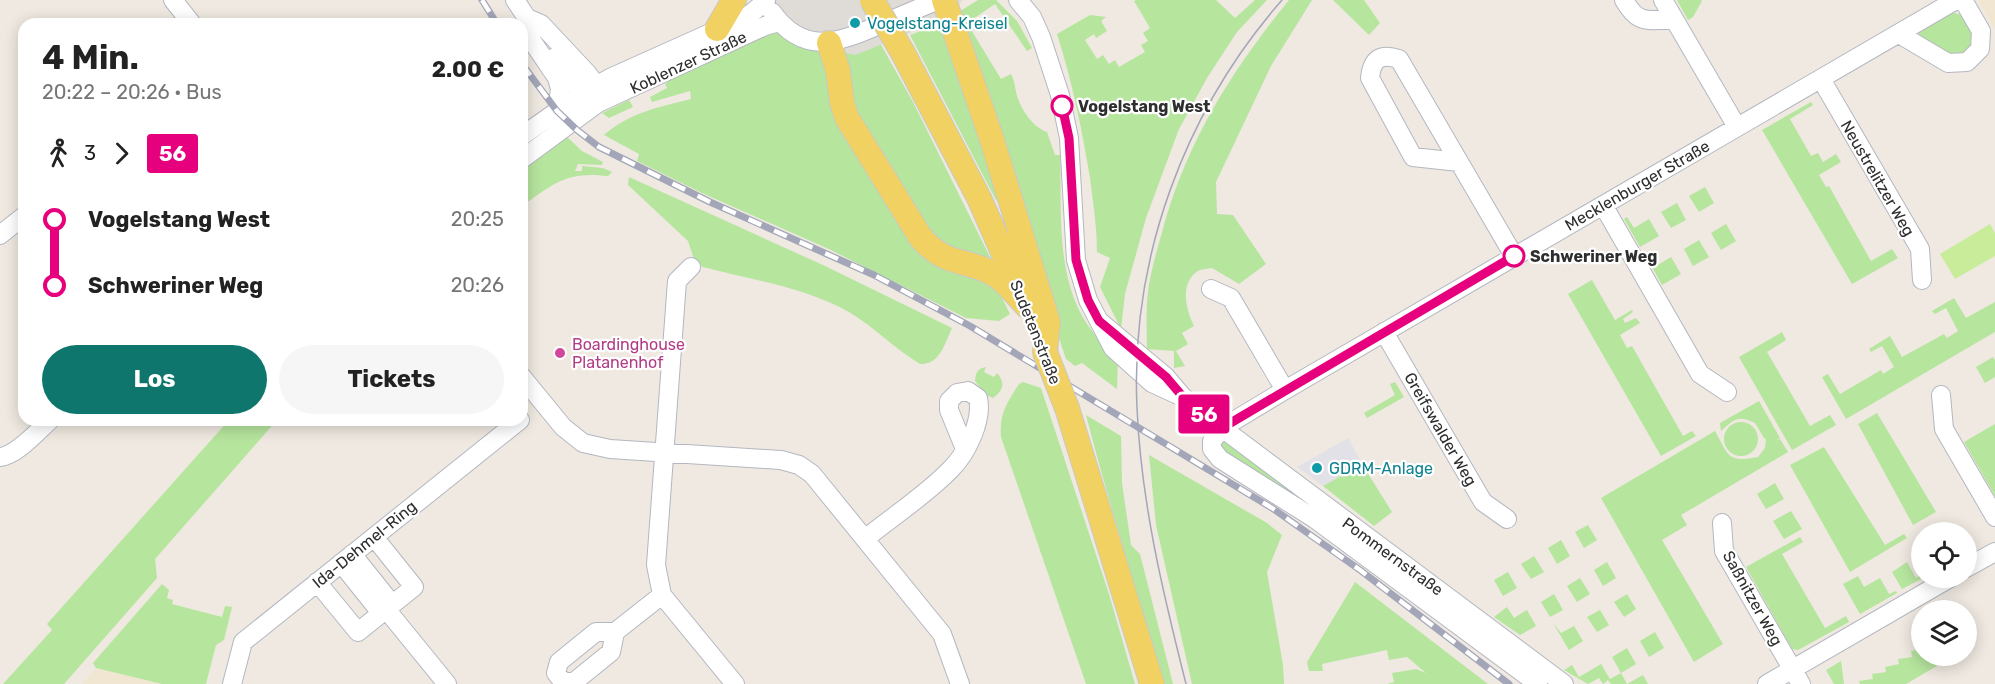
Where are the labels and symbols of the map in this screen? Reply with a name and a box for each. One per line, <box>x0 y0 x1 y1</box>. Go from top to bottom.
place label: Vogelstang-Kreisel <box>867 14 1008 33</box>
marker: Vogelstang-Kreisel <box>848 16 862 30</box>
street label: Koblenzer Straße <box>627 27 750 98</box>
marker: Vogelstang West <box>1051 95 1073 117</box>
place label: Vogelstang West <box>1078 97 1211 116</box>
street label: Neustrelitzer Weg <box>1837 117 1918 239</box>
street label: Mecklenburger Straße <box>1562 136 1713 235</box>
marker: Schweriner Weg <box>1503 245 1525 267</box>
place label: Schweriner Weg <box>1530 247 1658 266</box>
street label: Sudetenstraße <box>1006 277 1065 387</box>
place label: Boardinghouse Platanenhof <box>572 335 685 372</box>
marker: Boardinghouse Platanenhof <box>553 346 567 360</box>
street label: Greifswalder Weg <box>1400 369 1481 489</box>
line badge: 56 <box>1177 394 1231 434</box>
place label: GDRM-Anlage <box>1329 459 1433 478</box>
marker: GDRM-Anlage <box>1310 461 1324 475</box>
street label: Ida-Dehmel-Ring <box>308 497 420 592</box>
street label: Pommernstraße <box>1339 513 1447 599</box>
street label: Saßnitzer Weg <box>1719 548 1786 649</box>

